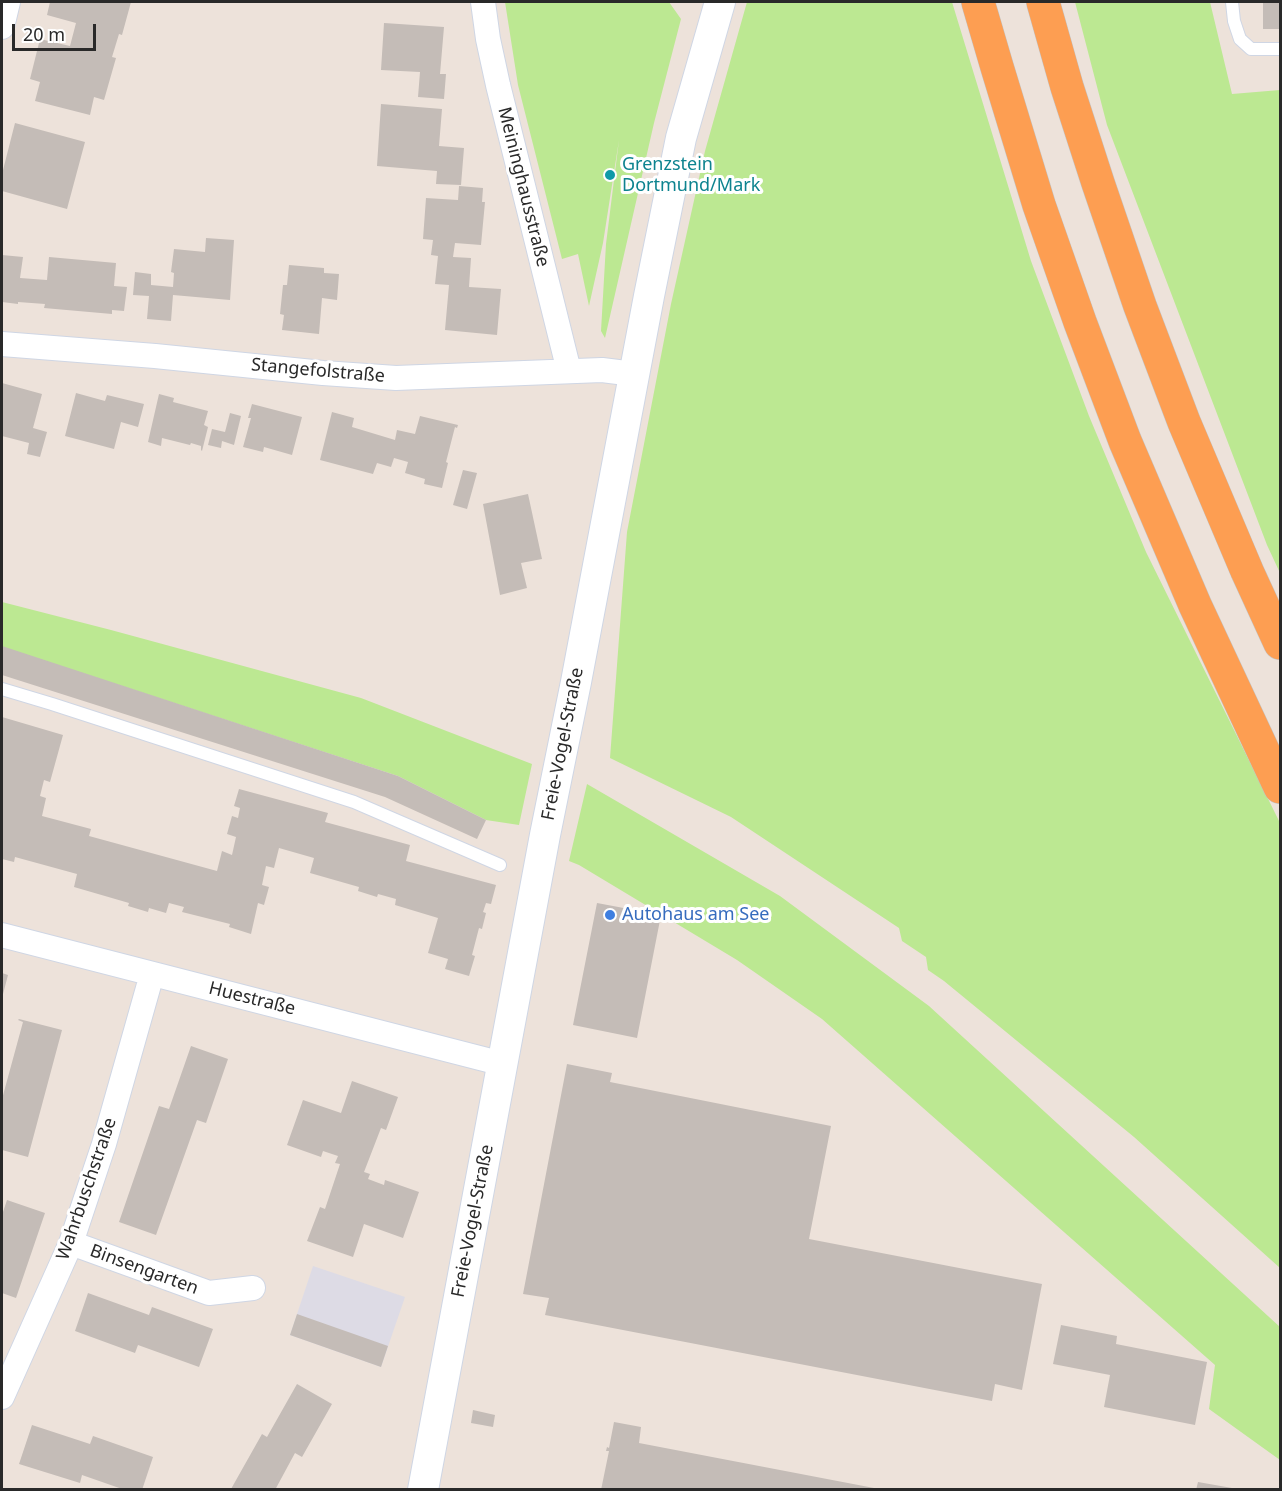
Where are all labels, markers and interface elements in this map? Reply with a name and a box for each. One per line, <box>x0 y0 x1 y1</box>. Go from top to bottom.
scale bar <box>15 12 99 50</box>
text: 20 m <box>23 22 65 46</box>
street label: Meininghausstraße <box>493 105 553 269</box>
place label: Grenzstein Dortmund/Mark <box>622 154 760 196</box>
marker: Grenzstein Dortmund/Mark <box>603 168 617 182</box>
street label: Stangefolstraße <box>250 354 386 388</box>
street label: Freie-Vogel-Straße <box>538 666 588 822</box>
place label: Autohaus am See <box>622 904 769 926</box>
marker: Autohaus am See <box>603 908 617 922</box>
street label: Huestraße <box>206 978 298 1020</box>
street label: Wahrbuschstraße <box>52 1115 122 1263</box>
street label: Freie-Vogel-Straße <box>448 1143 498 1299</box>
street label: Binsengarten <box>87 1240 201 1300</box>

